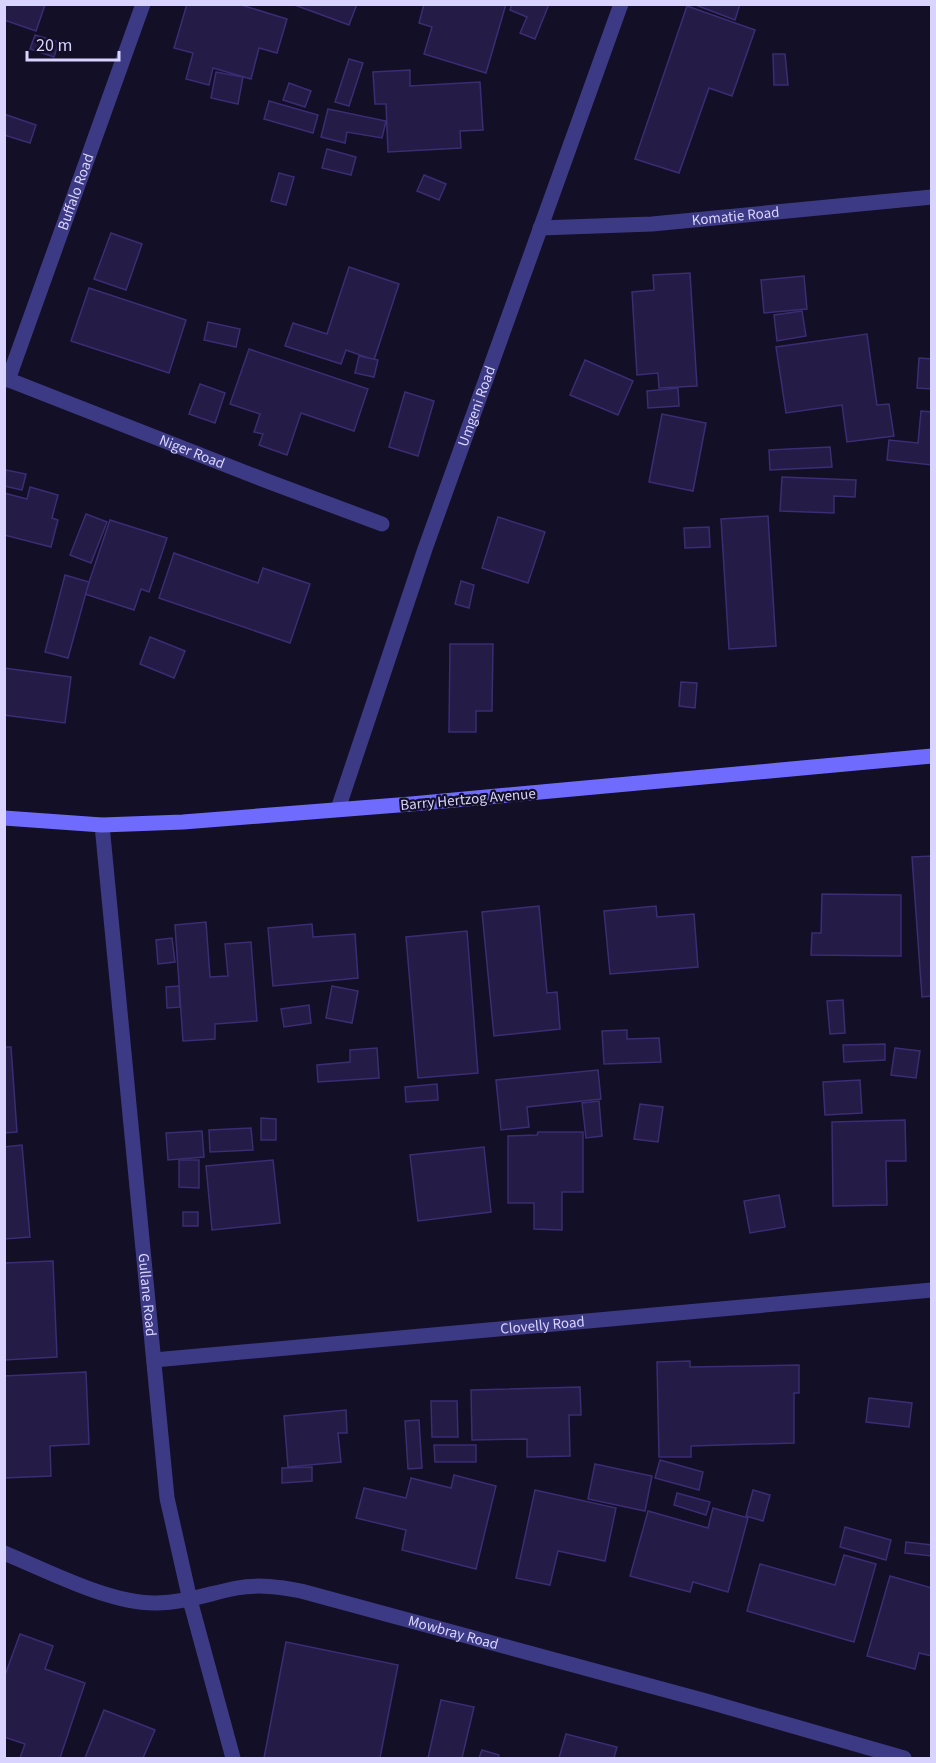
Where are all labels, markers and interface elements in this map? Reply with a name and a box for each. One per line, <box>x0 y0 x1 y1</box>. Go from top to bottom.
scale bar <box>27 24 118 62</box>
text: 20 m <box>36 33 72 58</box>
street label: Buffalo Road <box>53 151 99 233</box>
street label: Komatie Road <box>691 202 780 231</box>
street label: Umgeni Road <box>453 363 501 449</box>
street label: Niger Road <box>156 430 228 474</box>
street label: Barry Hertzog Avenue <box>399 783 537 816</box>
street label: Gullane Road <box>132 1252 161 1337</box>
street label: Clovelly Road <box>499 1311 586 1340</box>
street label: Mowbray Road <box>406 1611 501 1655</box>

